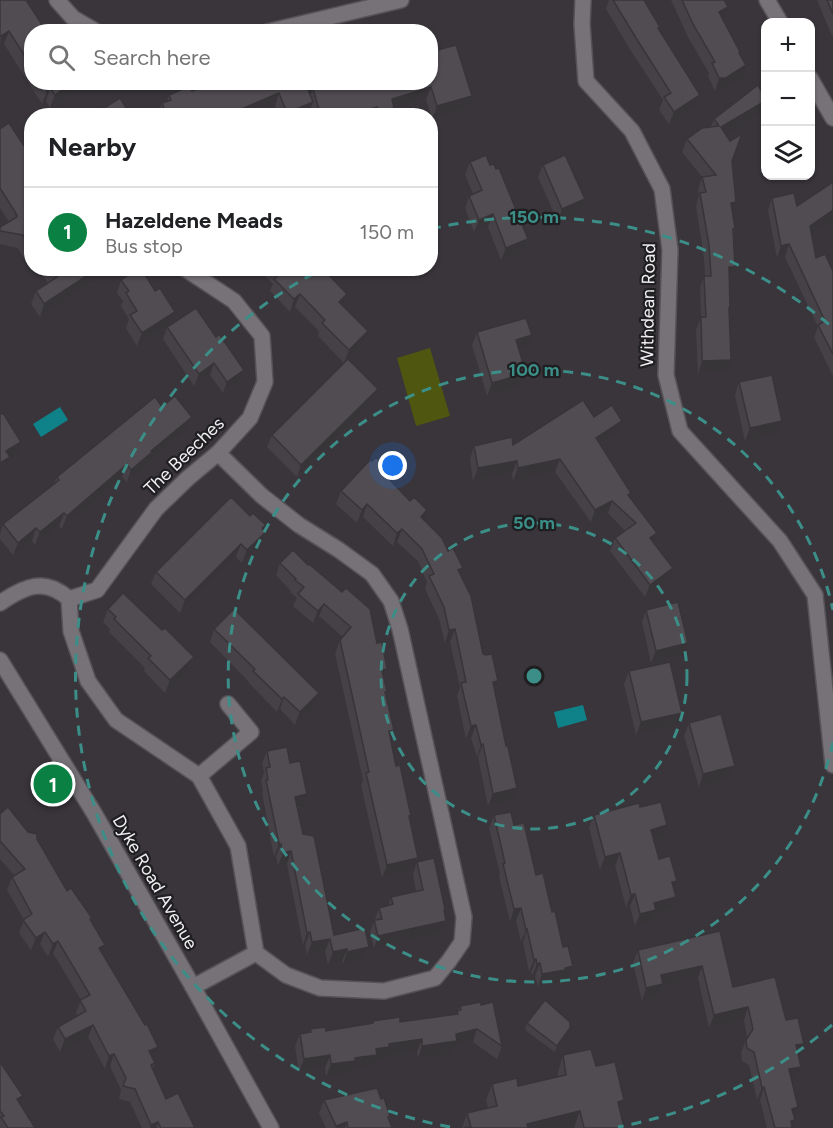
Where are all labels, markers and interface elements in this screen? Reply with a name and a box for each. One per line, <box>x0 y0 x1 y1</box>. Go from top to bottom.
map controls <box>761 18 815 180</box>
button: + <box>761 18 815 72</box>
search box <box>24 24 438 90</box>
icon: search <box>45 41 78 74</box>
text: Search here <box>93 44 211 71</box>
button: − <box>761 72 815 126</box>
button: layers <box>761 126 815 180</box>
text: Nearby <box>48 131 136 163</box>
text: 150 m <box>509 206 559 228</box>
text: Hazeldene Meads <box>105 207 283 234</box>
text: 1 <box>63 220 72 244</box>
text: 150 m <box>359 220 414 244</box>
text: Bus stop <box>105 234 183 258</box>
street label: Withdean Road <box>636 243 660 367</box>
text: 100 m <box>509 359 559 381</box>
street label: The Beeches <box>139 412 229 500</box>
your location <box>378 451 407 480</box>
text: 50 m <box>513 512 555 534</box>
centre of rings <box>524 666 544 686</box>
pin: 1 <box>34 762 72 806</box>
street label: Dyke Road Avenue <box>108 811 202 953</box>

